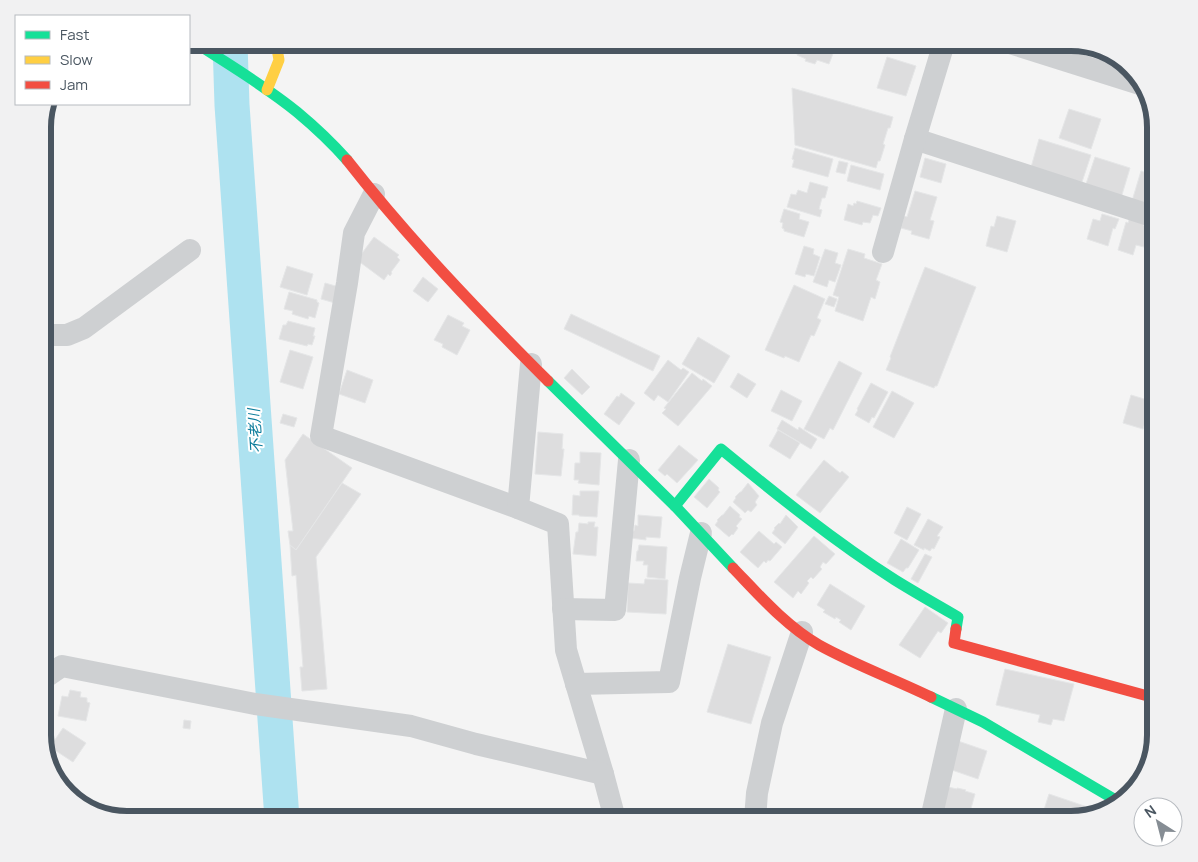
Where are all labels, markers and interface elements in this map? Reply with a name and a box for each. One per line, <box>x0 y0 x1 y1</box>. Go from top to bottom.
legend <box>15 15 190 105</box>
text: Fast <box>60 24 89 45</box>
text: Slow <box>60 49 93 70</box>
text: Jam <box>60 74 88 95</box>
water label: 不老川 <box>243 406 267 454</box>
north arrow <box>1133 797 1183 847</box>
text: N <box>1140 800 1160 822</box>

